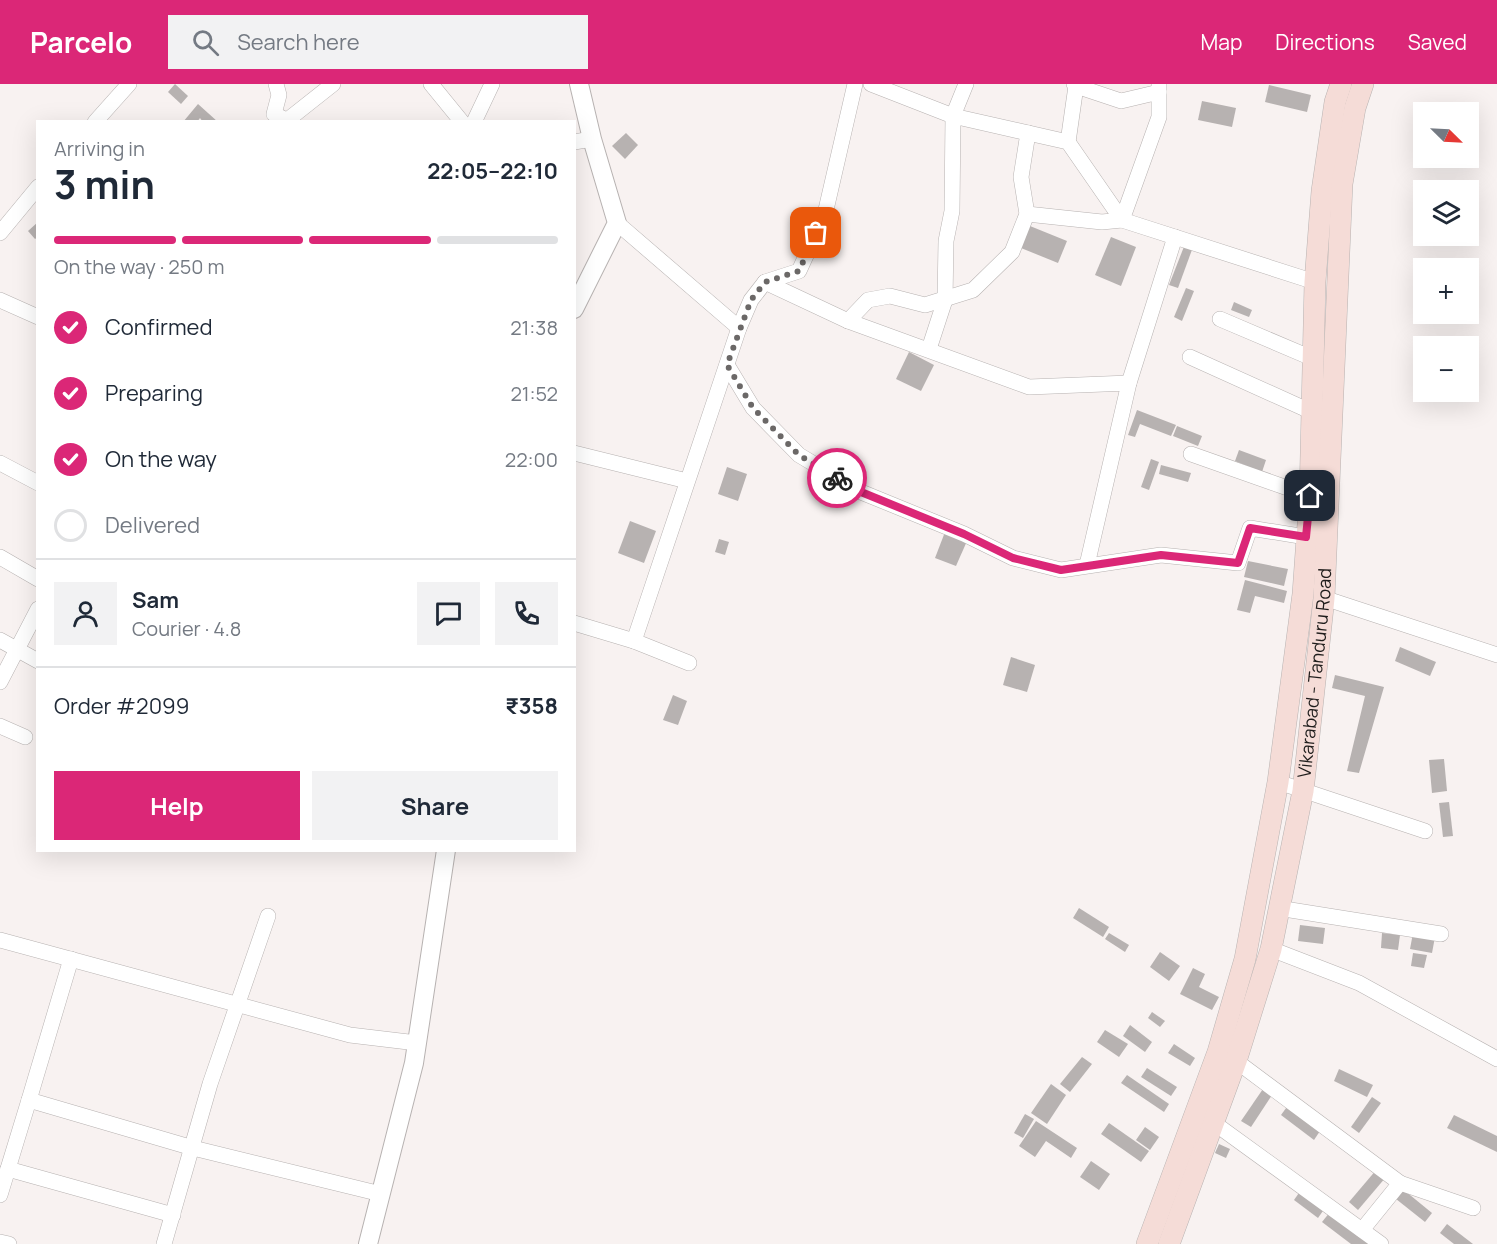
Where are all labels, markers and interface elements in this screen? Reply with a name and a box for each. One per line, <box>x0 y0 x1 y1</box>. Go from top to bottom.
search box <box>168 15 588 69</box>
text: Parcelo <box>30 23 132 61</box>
icon: search <box>189 26 222 59</box>
text: Search here <box>237 27 360 57</box>
text: Map <box>1201 28 1242 56</box>
text: Directions <box>1275 28 1375 56</box>
text: Saved <box>1408 28 1467 56</box>
north arrow <box>1413 102 1479 168</box>
map controls <box>1413 102 1479 402</box>
text: Arriving in <box>54 135 145 162</box>
text: 22:05–22:10 <box>427 156 558 186</box>
text: 3 min <box>54 157 155 211</box>
button: layers <box>1413 180 1479 246</box>
pin <box>790 207 841 258</box>
icon: bag <box>799 216 832 249</box>
text: On the way · 250 m <box>54 253 224 280</box>
button: + <box>1413 258 1479 324</box>
icon: check <box>54 311 87 344</box>
text: Confirmed <box>105 312 213 342</box>
text: 21:38 <box>510 314 558 341</box>
button: − <box>1413 336 1479 402</box>
icon: check <box>54 377 87 410</box>
text: Preparing <box>105 378 203 408</box>
text: 21:52 <box>510 380 558 407</box>
icon: check <box>54 443 87 476</box>
text: On the way <box>105 444 217 474</box>
text: 22:00 <box>505 446 558 473</box>
courier <box>807 448 867 508</box>
icon: bike <box>821 462 854 495</box>
pin <box>1284 470 1335 521</box>
icon: home <box>1293 479 1326 512</box>
text: Delivered <box>105 510 200 540</box>
street label: Vikarabad - Tanduru Road <box>1291 568 1336 779</box>
button: person <box>54 582 117 645</box>
button: chat <box>417 582 480 645</box>
button: phone <box>495 582 558 645</box>
text: Sam <box>132 585 179 615</box>
text: Courier · 4.8 <box>132 615 241 642</box>
text: Order #2099 <box>54 691 189 721</box>
text: ₹358 <box>505 691 558 721</box>
button: Help <box>54 771 300 840</box>
button: Share <box>312 771 558 840</box>

